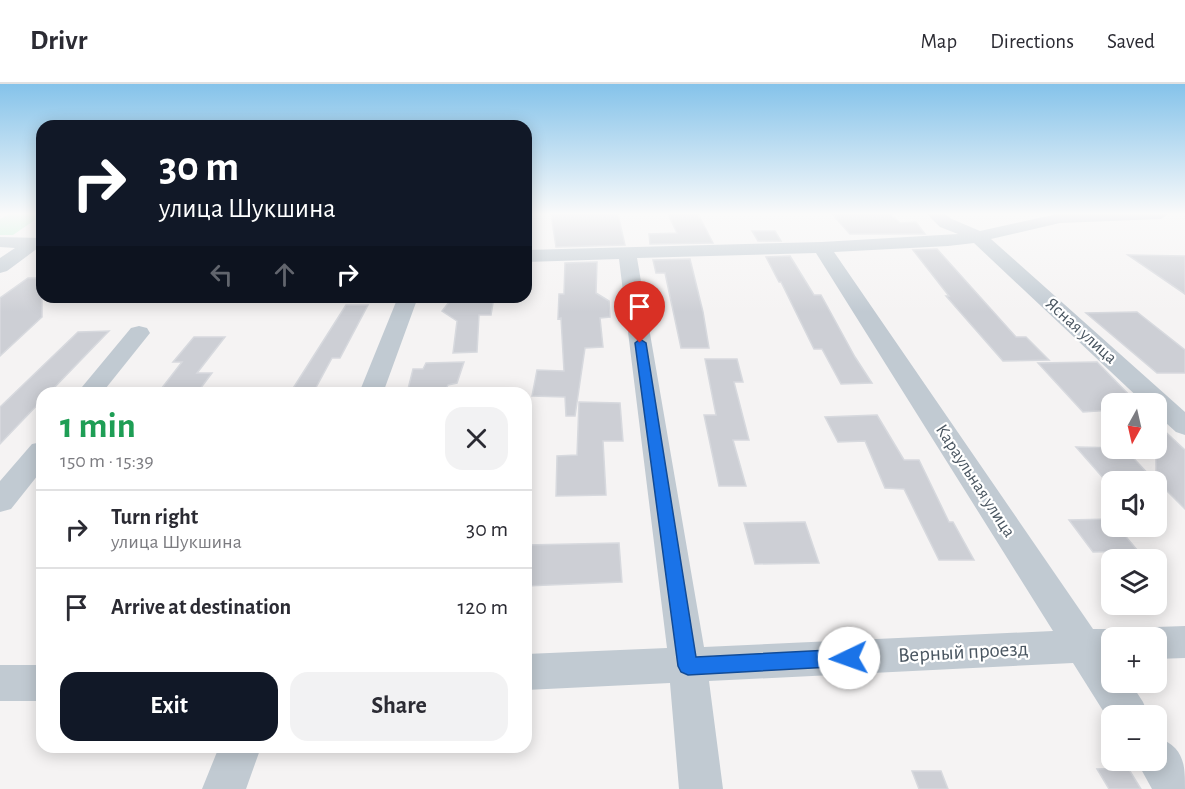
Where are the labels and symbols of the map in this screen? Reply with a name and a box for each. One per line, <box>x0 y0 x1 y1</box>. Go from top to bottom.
pin <box>614 281 665 343</box>
street label: Ясная улица <box>1042 295 1120 367</box>
north arrow <box>1101 393 1167 459</box>
street label: Караульная улица <box>932 421 1018 541</box>
position arrow <box>817 626 881 690</box>
street label: Верный проезд <box>897 638 1029 666</box>

